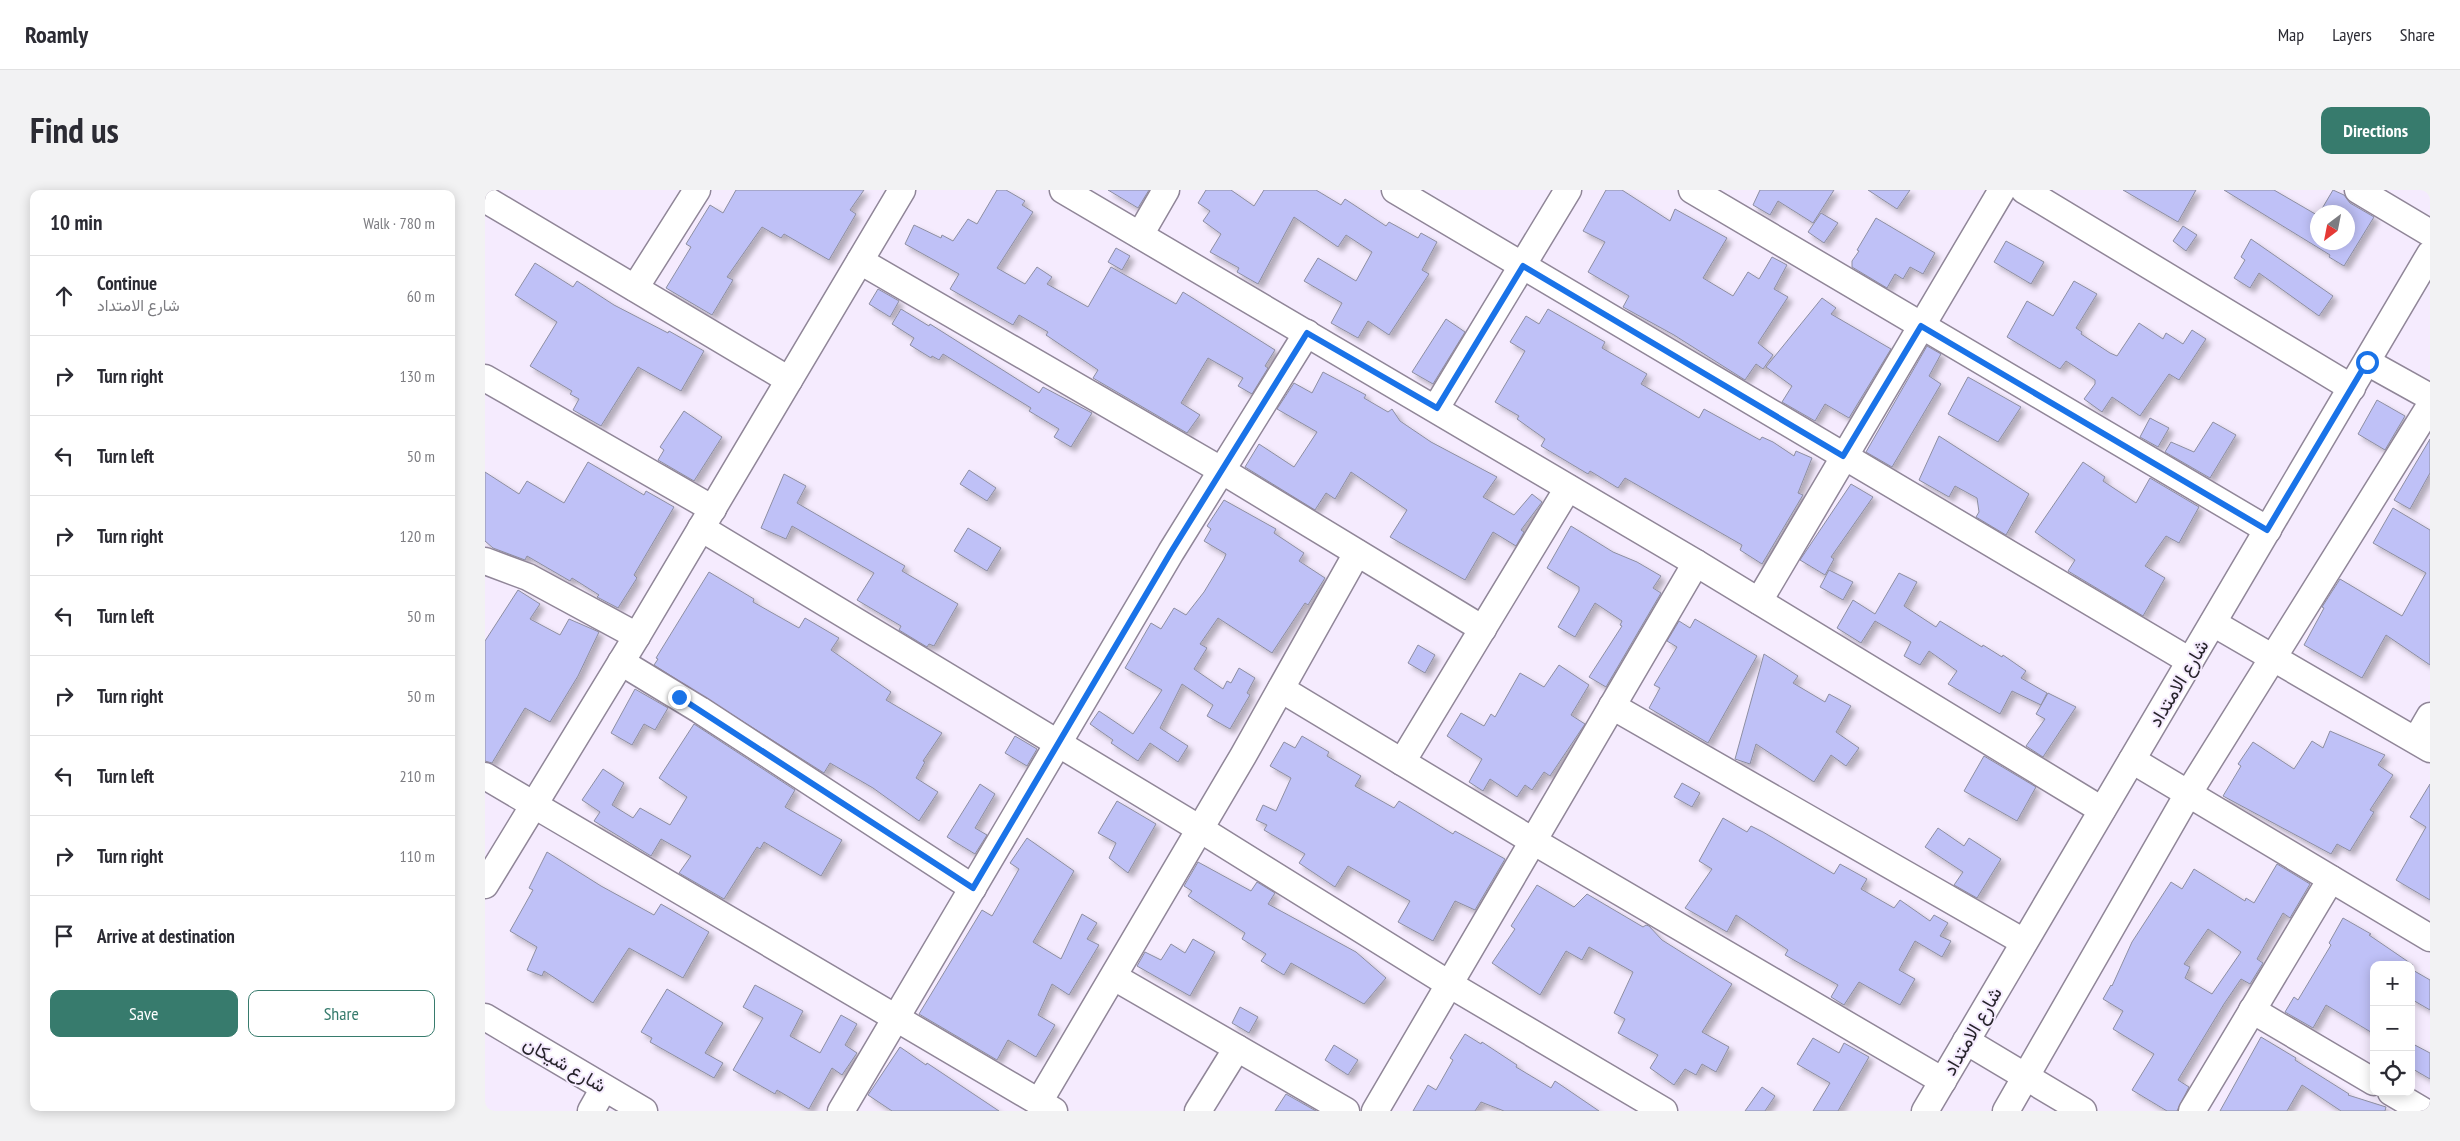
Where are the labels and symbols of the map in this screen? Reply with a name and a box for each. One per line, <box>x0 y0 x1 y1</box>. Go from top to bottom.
north arrow <box>2310 205 2355 250</box>
route start <box>2356 351 2379 374</box>
street label: شارع الامتداد <box>2142 635 2214 732</box>
route end <box>668 686 691 709</box>
street label: شارع الامتداد <box>1937 983 2008 1080</box>
street label: شارع شيكان <box>519 1031 611 1098</box>

